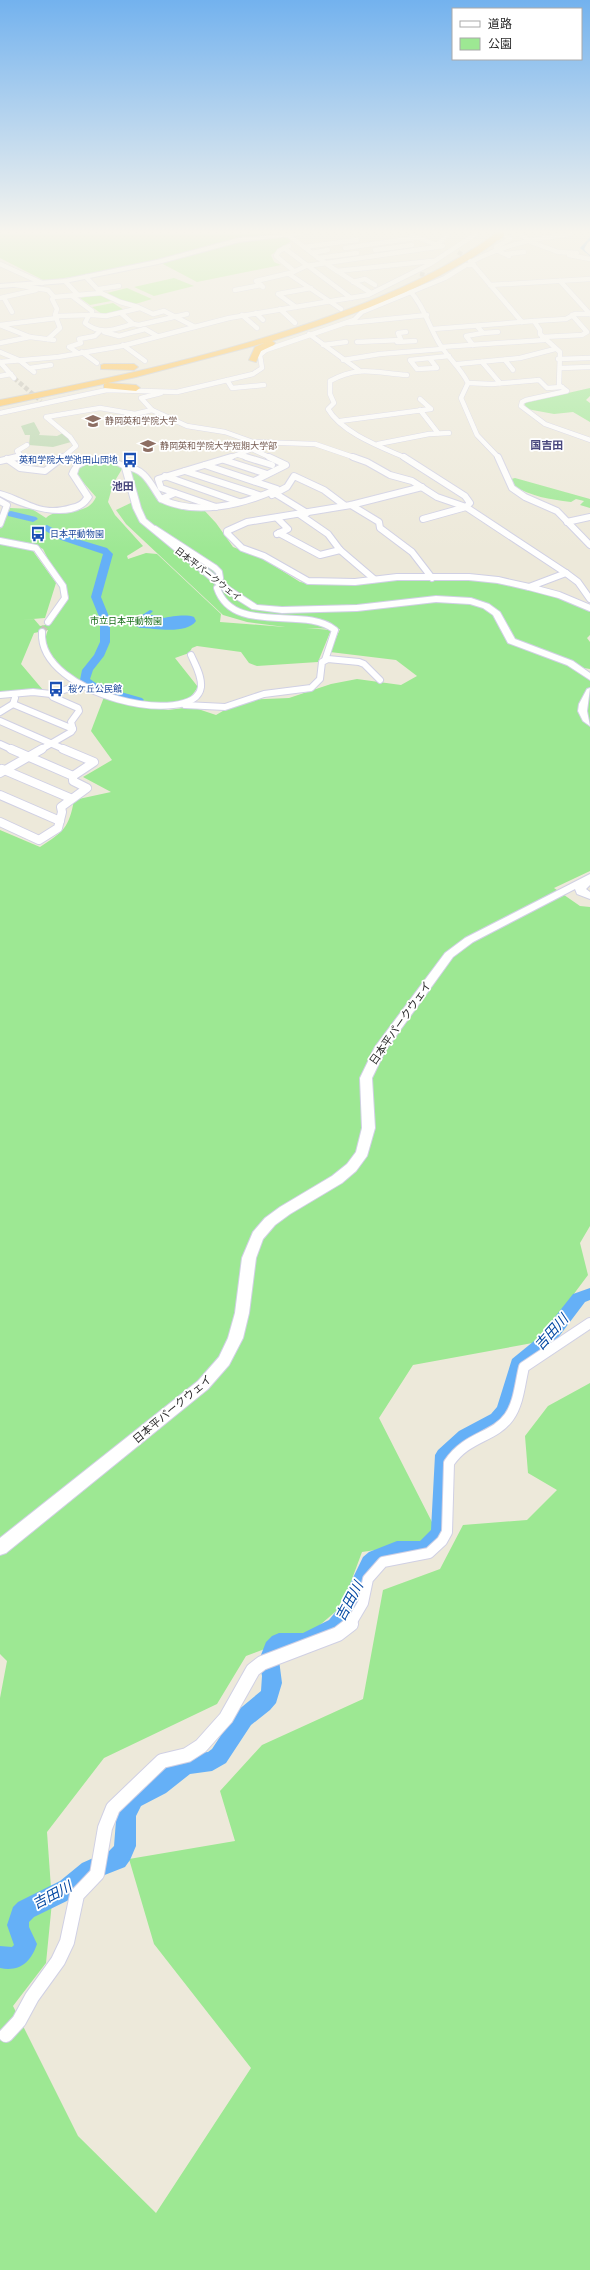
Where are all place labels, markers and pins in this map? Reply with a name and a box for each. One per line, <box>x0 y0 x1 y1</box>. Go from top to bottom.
school or university icon: 静岡英和学院大学 <box>84 412 102 430</box>
place label: 静岡英和学院大学 <box>105 416 177 426</box>
school or university icon: 静岡英和学院大学短期大学部 <box>139 437 157 455</box>
place label: 静岡英和学院大学短期大学部 <box>160 441 277 451</box>
bus stop icon: 英和学院大学池田山団地 <box>121 451 139 469</box>
place label: 英和学院大学池田山団地 <box>19 455 118 465</box>
bus stop icon: 日本平動物園 <box>29 525 47 543</box>
place label: 日本平動物園 <box>50 529 104 539</box>
bus stop icon: 桜ケ丘公民館 <box>47 680 65 698</box>
place label: 桜ケ丘公民館 <box>68 684 122 694</box>

